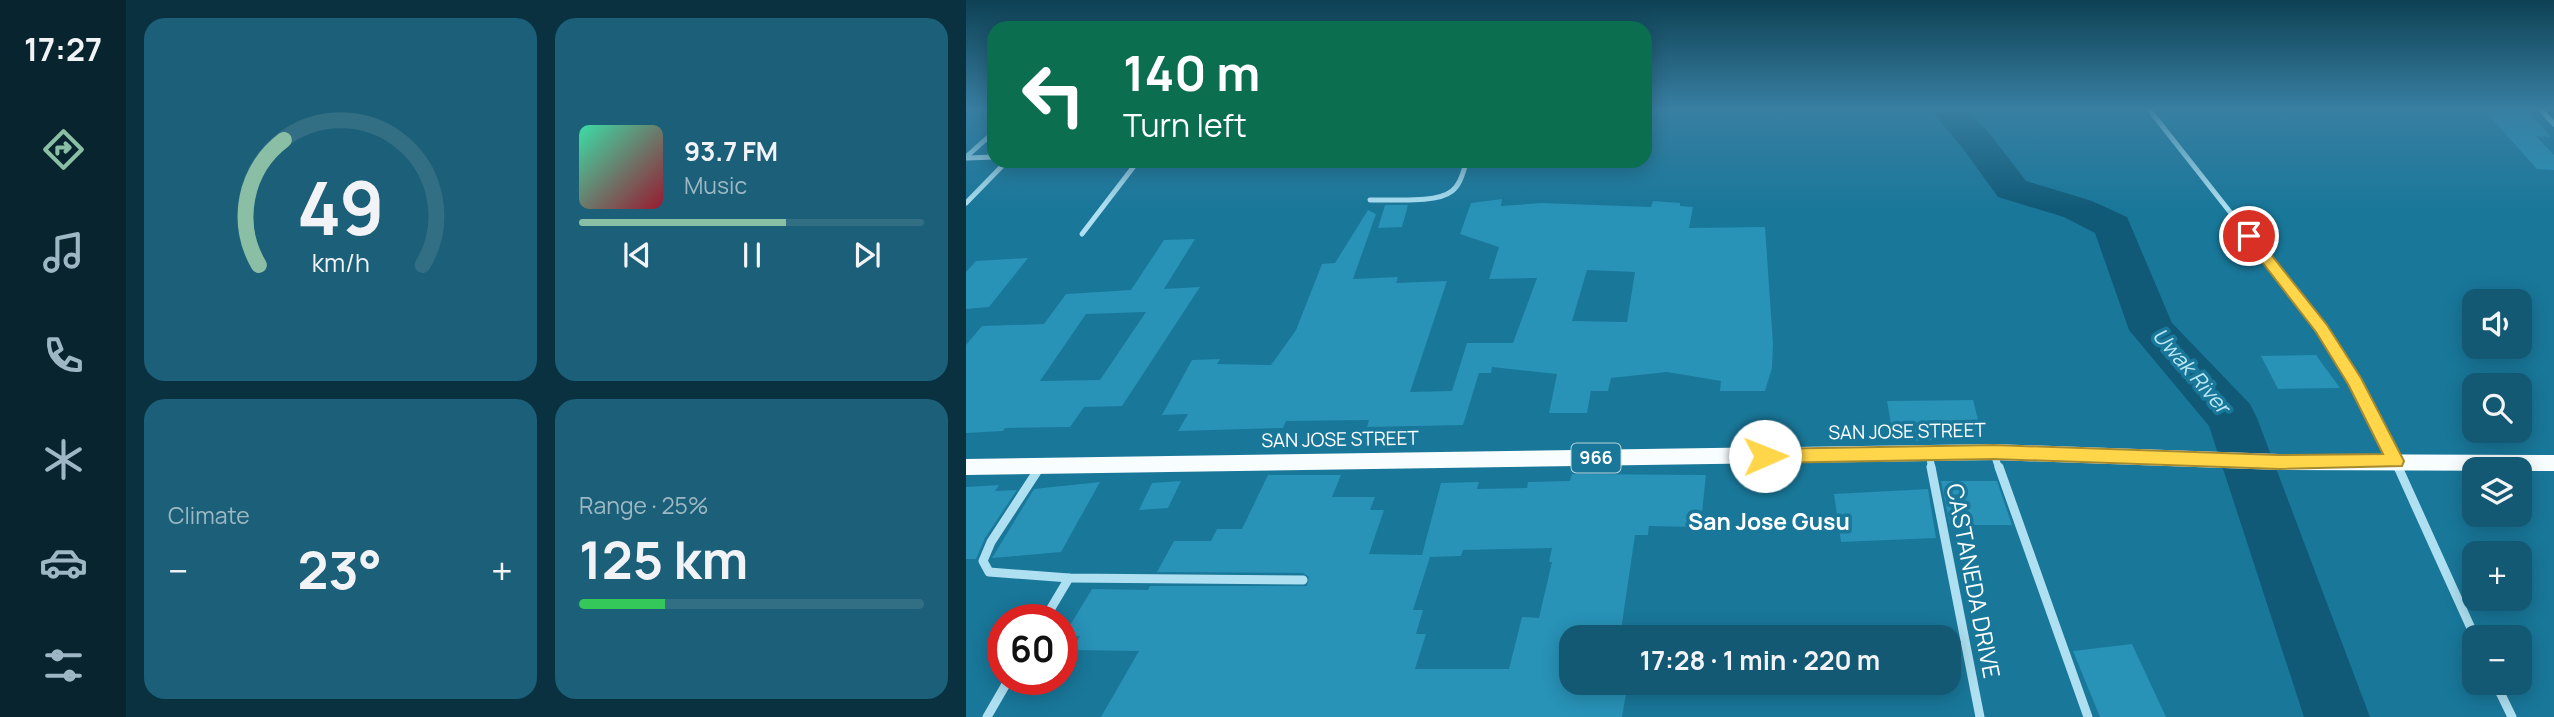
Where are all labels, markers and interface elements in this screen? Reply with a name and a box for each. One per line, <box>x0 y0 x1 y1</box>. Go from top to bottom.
text: 17:27 <box>24 27 102 71</box>
text: 140 m <box>1123 39 1260 106</box>
icon: left <box>1008 49 1099 140</box>
text: Turn left <box>1123 103 1247 147</box>
icon: directions <box>39 125 88 174</box>
text: 93.7 FM <box>684 133 778 169</box>
text: 49 <box>297 158 384 258</box>
text: Music <box>684 169 747 201</box>
pin <box>2219 206 2279 266</box>
icon: arrive <box>2230 217 2268 255</box>
icon: music <box>39 228 88 277</box>
icon: previous <box>618 236 656 274</box>
icon: pause <box>733 236 771 274</box>
icon: next <box>848 236 886 274</box>
text: km/h <box>311 245 370 280</box>
map controls <box>2462 289 2532 695</box>
button: sound <box>2462 289 2532 359</box>
water label: Uwak River <box>2147 322 2238 421</box>
icon: phone <box>39 331 88 380</box>
button: search <box>2462 373 2532 443</box>
street label: SAN JOSE STREET <box>1828 417 1987 445</box>
position arrow <box>1728 419 1802 493</box>
street label: SAN JOSE STREET <box>1261 425 1420 453</box>
icon: climate <box>39 435 88 484</box>
road number: 966 <box>1572 444 1620 472</box>
button: layers <box>2462 457 2532 527</box>
street label: CASTANEDA DRIVE <box>1939 481 2009 681</box>
text: Range · 25% <box>579 489 709 521</box>
text: Climate <box>168 499 250 531</box>
district label: San Jose Gusu <box>1688 505 1850 537</box>
text: 125 km <box>579 524 748 595</box>
text: 23° <box>298 534 382 605</box>
icon: car <box>39 538 88 587</box>
button: + <box>2462 541 2532 611</box>
text: − <box>168 544 189 596</box>
text: + <box>491 544 513 596</box>
speed limit sign: 60 <box>987 604 1078 695</box>
button: − <box>2462 625 2532 695</box>
icon: filters <box>39 641 88 690</box>
text: 17:28 · 1 min · 220 m <box>1640 642 1880 678</box>

